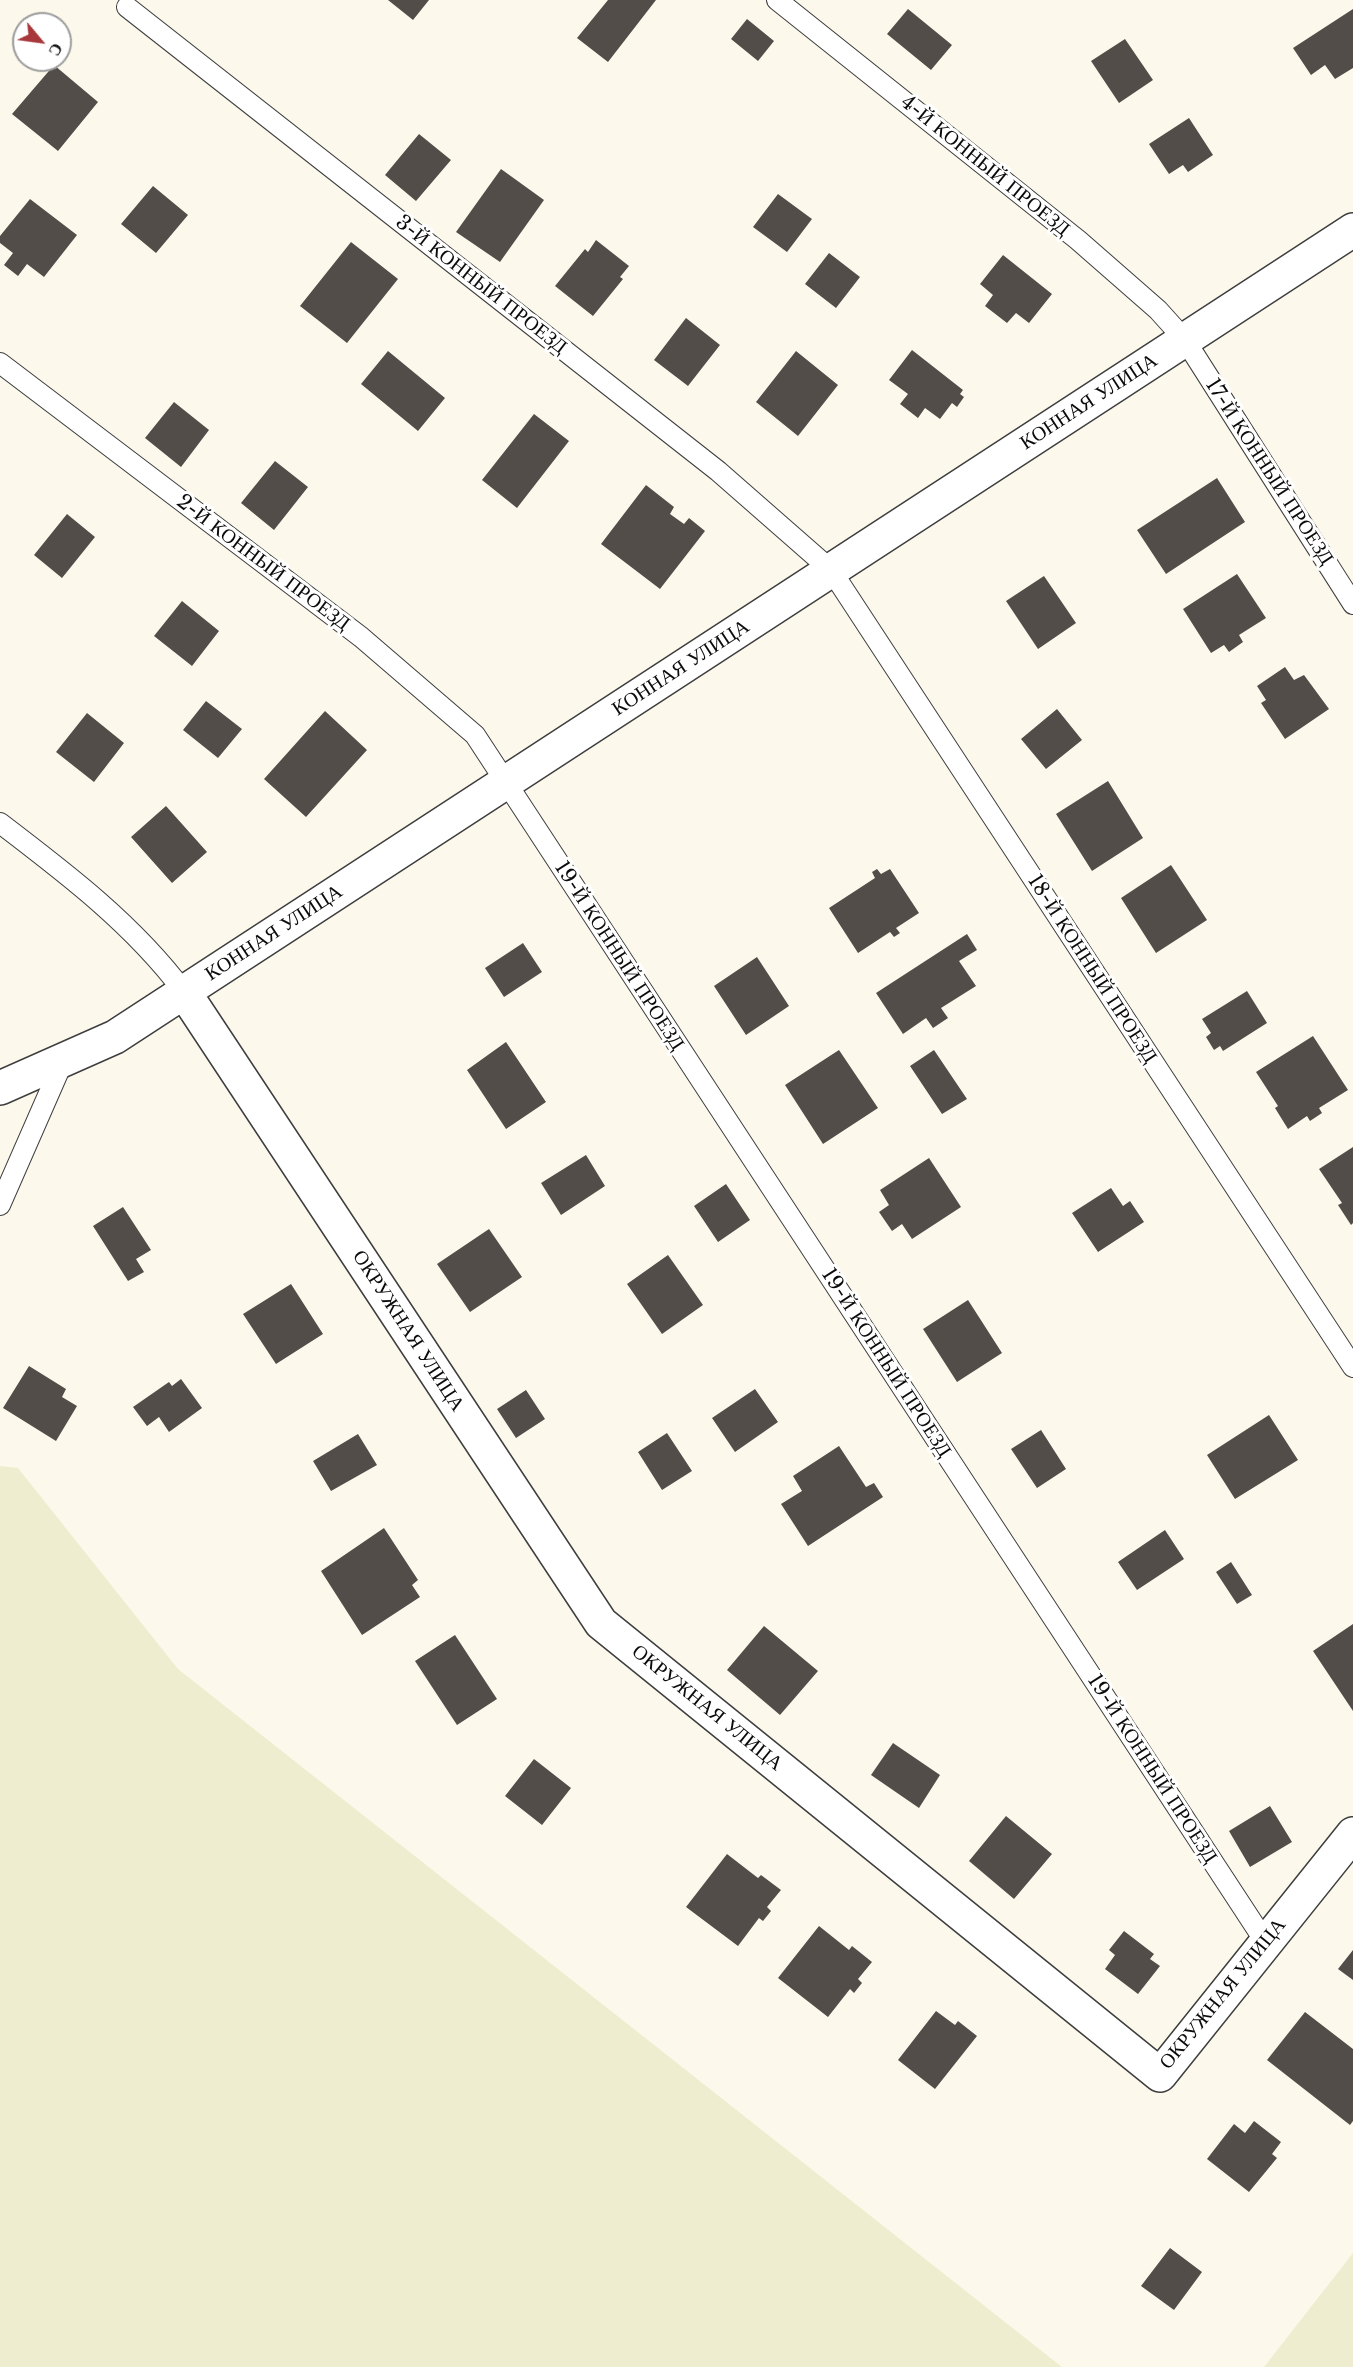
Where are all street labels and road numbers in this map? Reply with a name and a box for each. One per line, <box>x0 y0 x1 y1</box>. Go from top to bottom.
street label: 4-Й КОННЫЙ ПРОЕЗД <box>896 91 1074 241</box>
street label: 3-Й КОННЫЙ ПРОЕЗД <box>391 211 571 359</box>
street label: КОННАЯ УЛИЦА <box>1016 349 1162 455</box>
street label: 17-Й КОННЫЙ ПРОЕЗД <box>1200 374 1338 570</box>
street label: 2-Й КОННЫЙ ПРОЕЗД <box>172 490 354 636</box>
street label: КОННАЯ УЛИЦА <box>608 615 754 721</box>
street label: 19-Й КОННЫЙ ПРОЕЗД <box>549 857 689 1055</box>
street label: 18-Й КОННЫЙ ПРОЕЗД <box>1022 870 1162 1068</box>
street label: КОННАЯ УЛИЦА <box>201 880 347 986</box>
street label: ОКРУЖНАЯ УЛИЦА <box>347 1246 469 1416</box>
street label: 19-Й КОННЫЙ ПРОЕЗД <box>816 1264 956 1462</box>
street label: ОКРУЖНАЯ УЛИЦА <box>627 1640 787 1776</box>
street label: 19-Й КОННЫЙ ПРОЕЗД <box>1082 1670 1222 1868</box>
street label: ОКРУЖНАЯ УЛИЦА <box>1155 1914 1291 2074</box>

